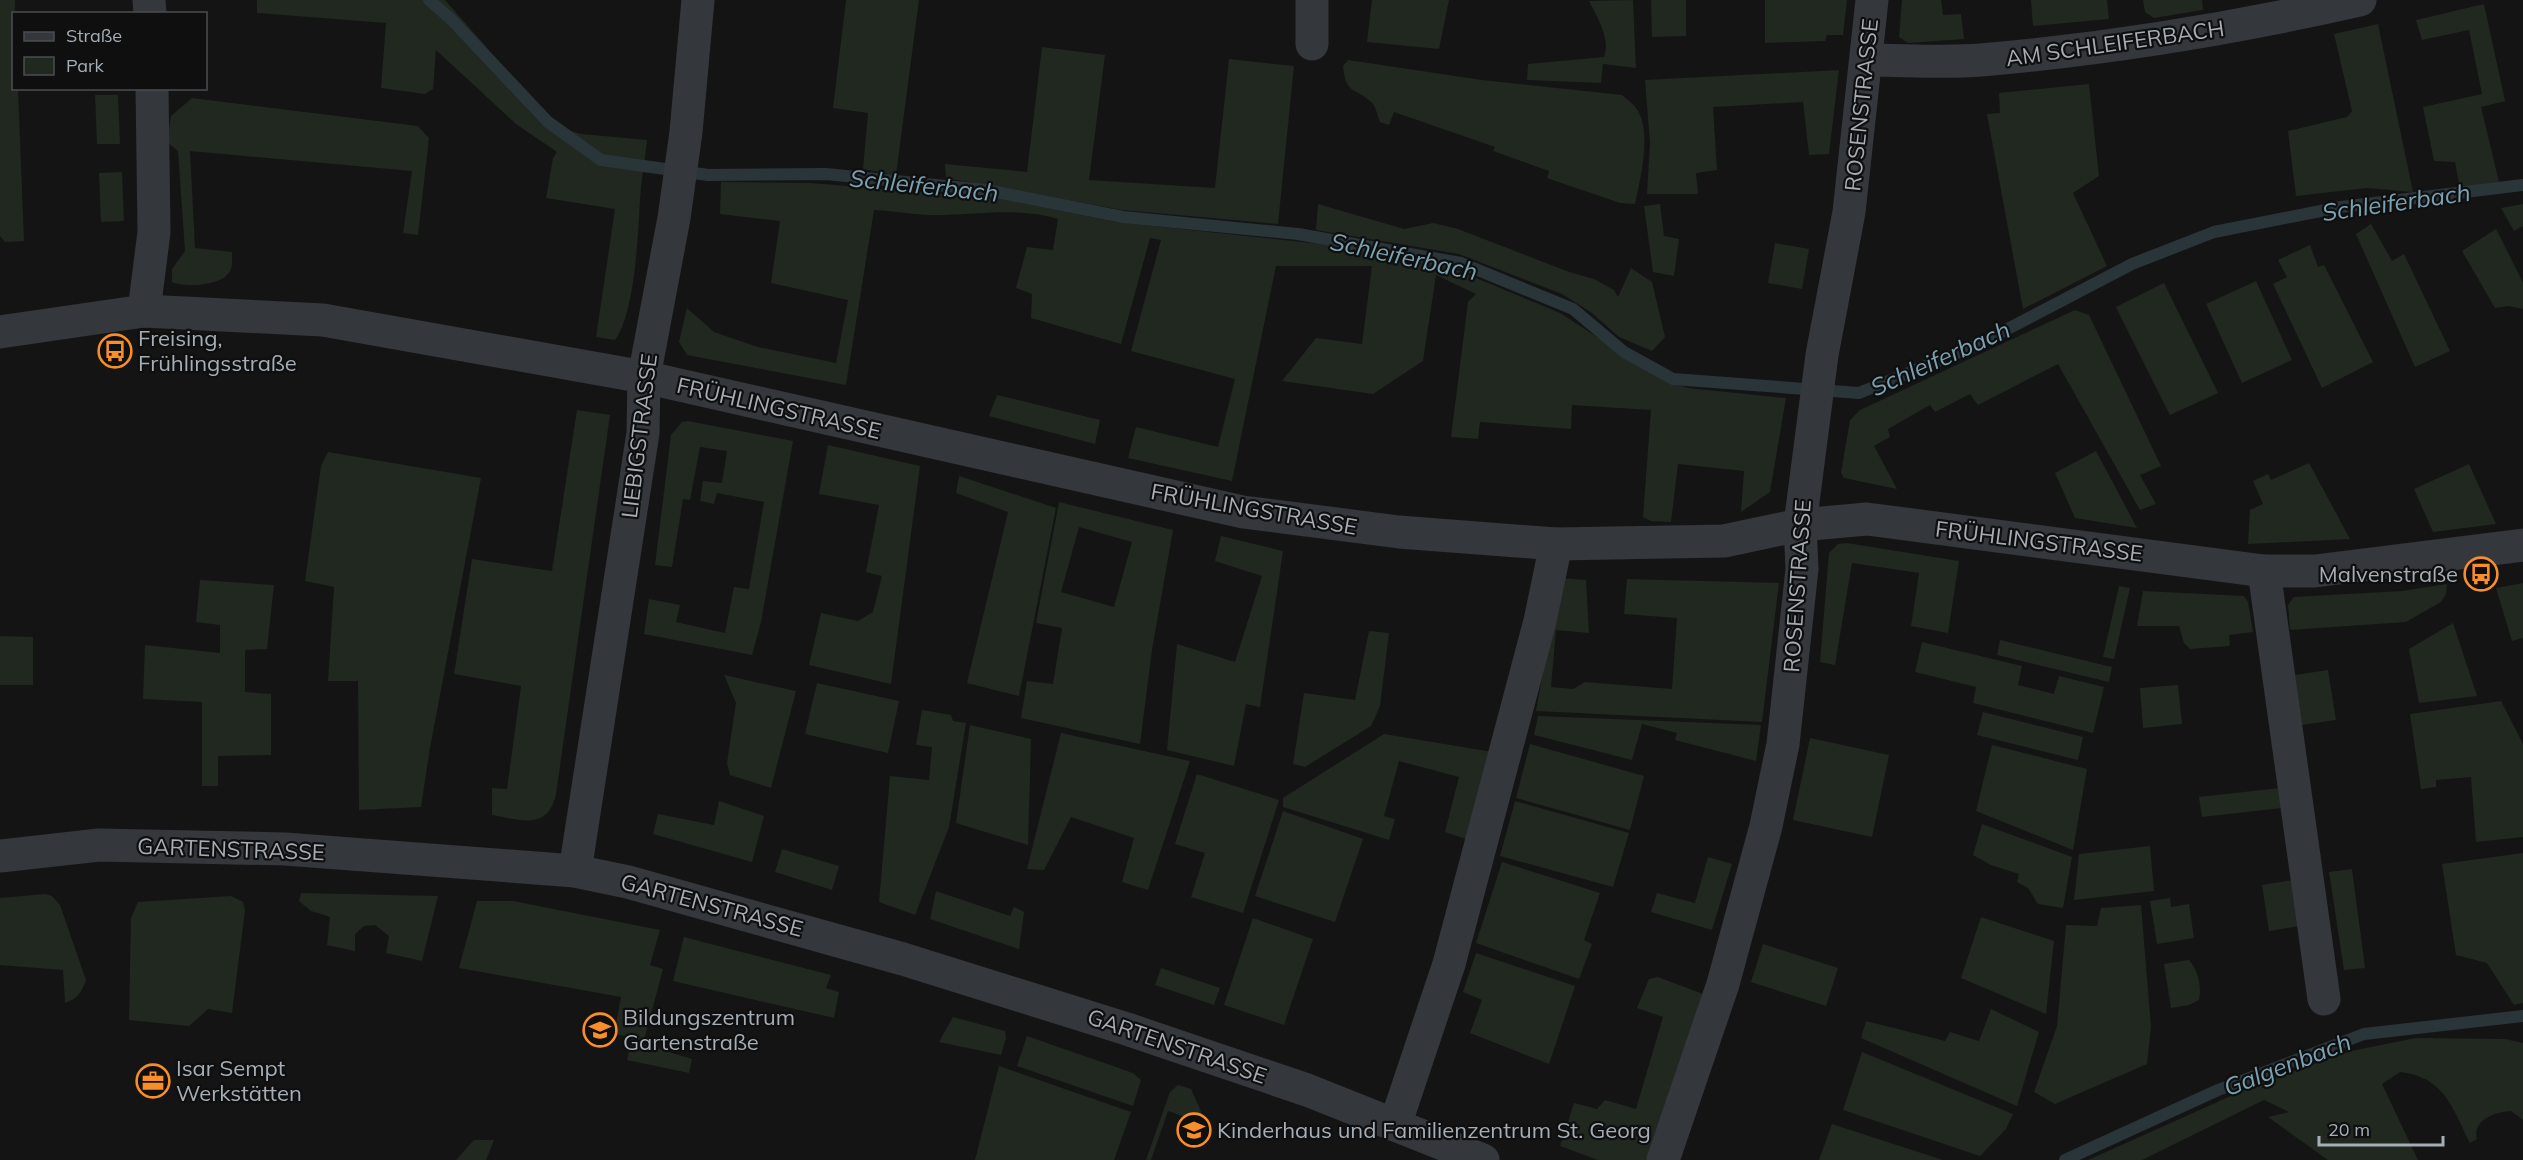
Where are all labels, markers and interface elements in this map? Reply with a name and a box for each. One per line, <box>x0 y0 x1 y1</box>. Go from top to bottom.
legend <box>12 12 207 90</box>
street label: AM SCHLEIFERBACH <box>2004 14 2226 72</box>
street label: ROSENSTRASSE <box>1838 17 1884 193</box>
text: Straße <box>66 24 122 47</box>
text: Park <box>66 54 105 77</box>
water label: Schleiferbach <box>848 162 1000 208</box>
water label: Schleiferbach <box>2320 177 2472 227</box>
water label: Schleiferbach <box>1328 226 1480 286</box>
water label: Schleiferbach <box>1866 314 2014 402</box>
place label: Freising, Frühlingsstraße <box>138 324 297 377</box>
bus stop icon: Freising, Frühlingsstraße <box>97 333 133 369</box>
street label: LIEBIGSTRASSE <box>615 352 663 520</box>
street label: FRÜHLINGSTRASSE <box>674 371 884 445</box>
street label: FRÜHLINGSTRASSE <box>1149 477 1359 541</box>
street label: ROSENSTRASSE <box>1777 499 1817 673</box>
street label: FRÜHLINGSTRASSE <box>1934 514 2144 568</box>
bus stop icon: Malvenstraße <box>2463 556 2499 592</box>
place label: Malvenstraße <box>2319 560 2458 588</box>
street label: GARTENSTRASSE <box>137 832 325 866</box>
street label: GARTENSTRASSE <box>618 867 806 943</box>
street label: GARTENSTRASSE <box>1084 1002 1270 1090</box>
place label: Bildungszentrum Gartenstraße <box>623 1003 795 1056</box>
school or university icon: Bildungszentrum Gartenstraße <box>582 1012 618 1048</box>
water label: Galgenbach <box>2219 1026 2355 1102</box>
place label: Isar Sempt Werkstätten <box>176 1054 302 1107</box>
office icon: Isar Sempt Werkstätten <box>135 1063 171 1099</box>
scale bar <box>2319 1109 2444 1147</box>
school or university icon: Kinderhaus und Familienzentrum St. Georg <box>1176 1112 1212 1148</box>
place label: Kinderhaus und Familienzentrum St. Georg <box>1217 1116 1651 1144</box>
text: 20 m <box>2328 1118 2370 1141</box>

